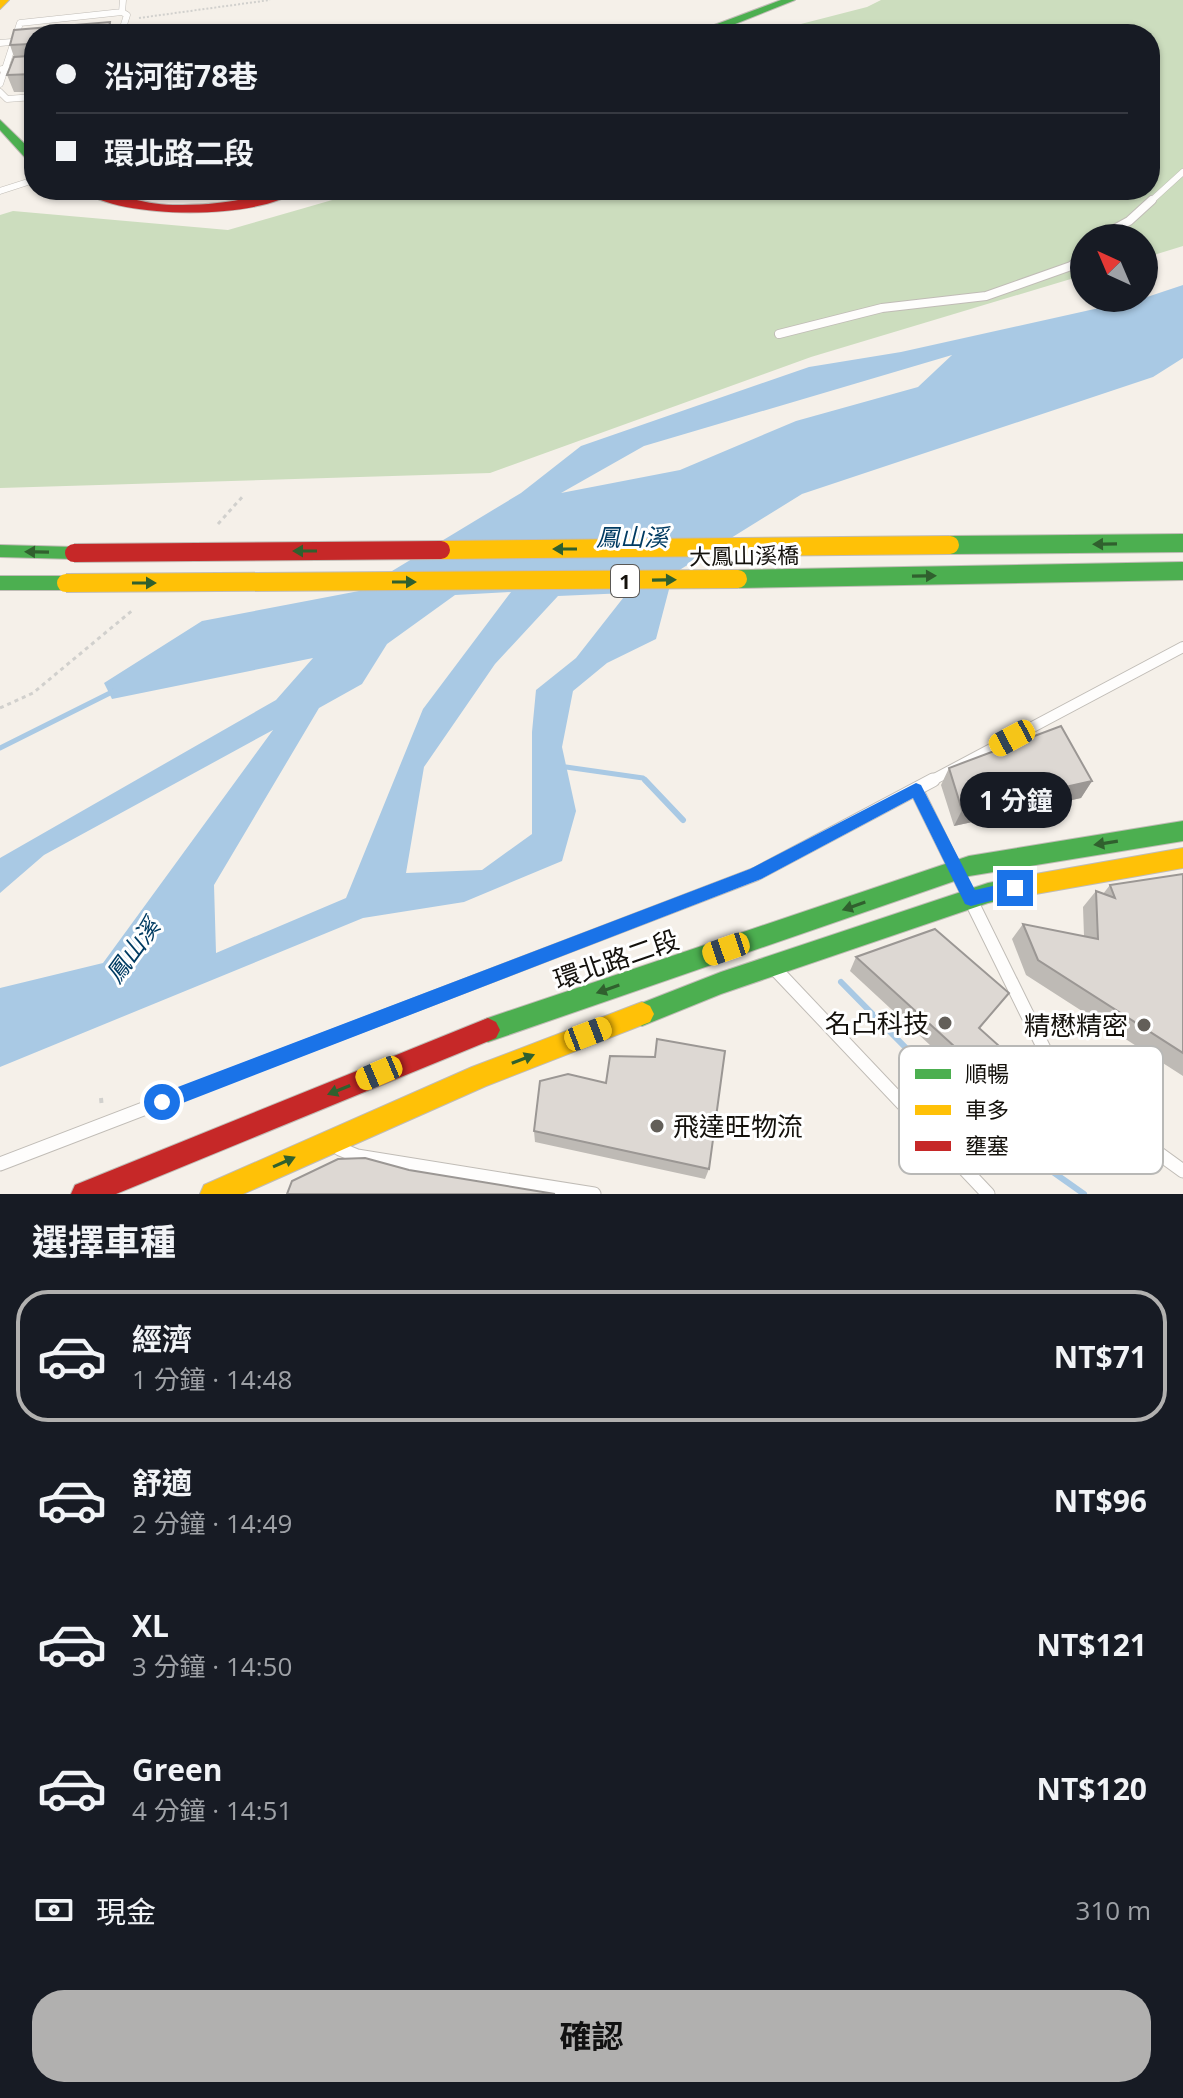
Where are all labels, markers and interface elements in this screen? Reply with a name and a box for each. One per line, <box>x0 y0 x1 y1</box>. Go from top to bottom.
text: 沿河街78巷 <box>104 55 258 96</box>
text: 環北路二段 <box>104 132 254 173</box>
north arrow <box>1070 224 1158 312</box>
map controls <box>1070 224 1158 312</box>
water label: 鳳山溪 <box>596 520 671 553</box>
one-way arrow <box>1092 537 1117 550</box>
street label: 大鳳山溪橋 <box>689 539 799 571</box>
one-way arrow <box>552 543 577 555</box>
one-way arrow <box>292 545 317 557</box>
one-way arrow <box>24 546 49 558</box>
road number: 1 <box>611 565 639 597</box>
one-way arrow <box>912 569 937 582</box>
one-way arrow <box>652 574 677 586</box>
one-way arrow <box>392 576 417 588</box>
one-way arrow <box>132 577 157 589</box>
car <box>985 716 1039 760</box>
callout: 1 分鐘 <box>959 772 1071 828</box>
text: 1 分鐘 <box>979 782 1053 818</box>
one-way arrow <box>1093 838 1118 850</box>
route end <box>997 870 1033 906</box>
one-way arrow <box>842 900 866 912</box>
water label: 鳳山溪 <box>97 909 168 989</box>
street label: 環北路二段 <box>549 921 683 997</box>
car <box>699 930 753 968</box>
one-way arrow <box>596 984 620 996</box>
place label: 名凸科技 <box>825 1005 929 1041</box>
place label: 精懋精密 <box>1024 1007 1128 1043</box>
car <box>561 1014 615 1054</box>
marker: 名凸科技 <box>936 1014 954 1032</box>
marker: 精懋精密 <box>1135 1016 1153 1034</box>
legend <box>899 1046 1163 1174</box>
car <box>352 1053 406 1093</box>
one-way arrow <box>511 1053 535 1066</box>
text: 順暢 <box>965 1058 1009 1088</box>
route start <box>144 1084 180 1120</box>
one-way arrow <box>327 1084 351 1097</box>
text: 車多 <box>965 1094 1009 1124</box>
place label: 飛達旺物流 <box>673 1108 803 1144</box>
marker: 飛達旺物流 <box>648 1117 666 1135</box>
text: 壅塞 <box>965 1130 1009 1160</box>
one-way arrow <box>272 1156 296 1169</box>
text: 選擇車種 <box>32 1217 176 1266</box>
text: 經濟 <box>132 1318 192 1359</box>
icon: car <box>36 1320 108 1392</box>
text: NT$71 <box>1054 1336 1147 1377</box>
text: 1 分鐘 · 14:48 <box>132 1361 292 1397</box>
text: 舒適 <box>132 1462 192 1503</box>
icon: car <box>36 1464 108 1536</box>
text: NT$96 <box>1054 1480 1147 1521</box>
text: 2 分鐘 · 14:49 <box>132 1505 292 1541</box>
text: XL <box>132 1605 169 1646</box>
icon: car <box>36 1608 108 1680</box>
text: NT$121 <box>1037 1624 1147 1665</box>
text: 3 分鐘 · 14:50 <box>132 1648 292 1684</box>
text: Green <box>132 1749 223 1790</box>
icon: car <box>36 1752 108 1824</box>
text: NT$120 <box>1037 1768 1147 1809</box>
text: 4 分鐘 · 14:51 <box>132 1792 292 1828</box>
icon: cash <box>32 1888 76 1932</box>
text: 現金 <box>96 1891 156 1932</box>
text: 310 m <box>1076 1892 1151 1928</box>
button: 確認 <box>32 1990 1151 2082</box>

